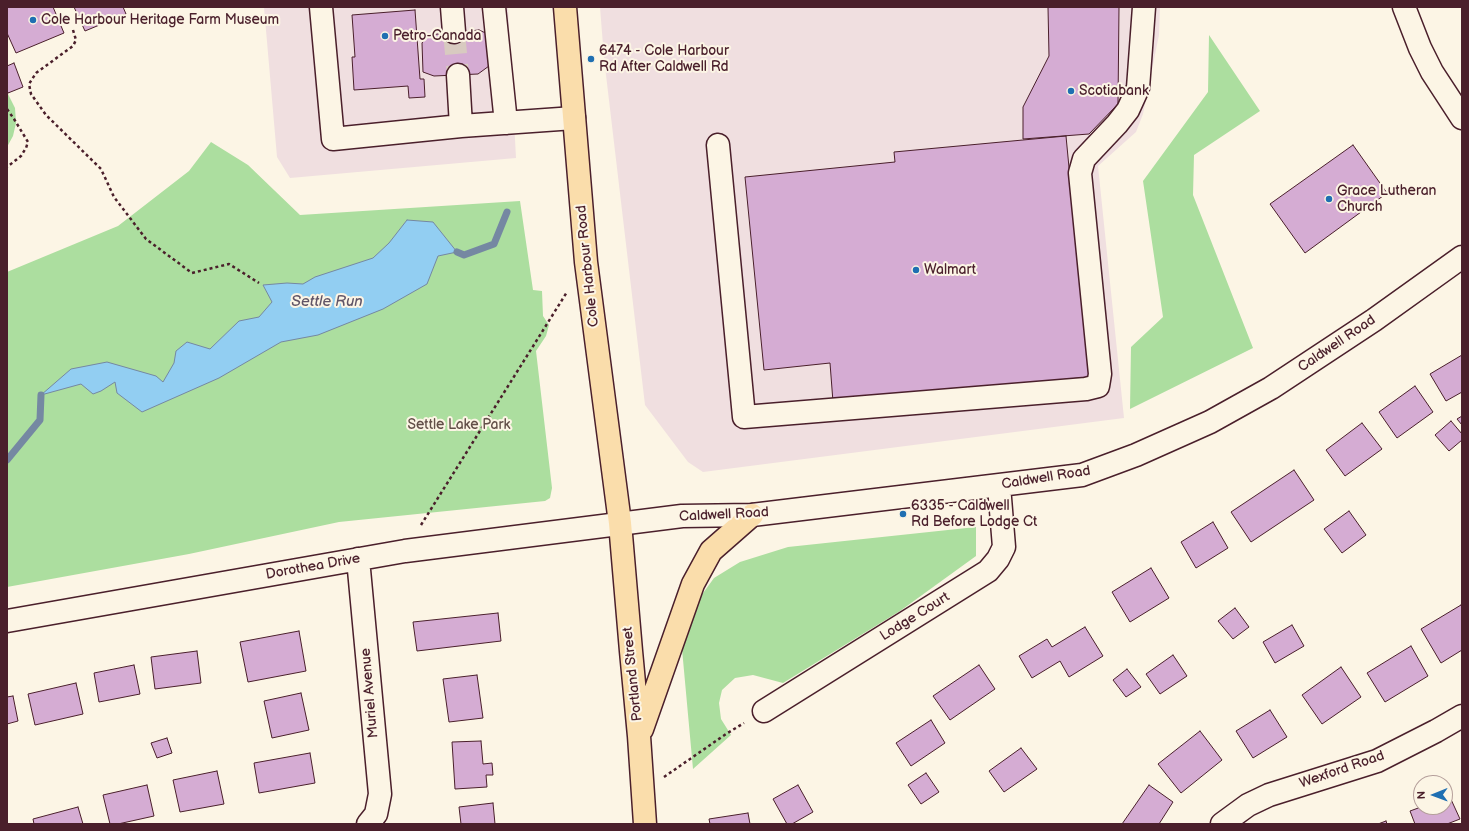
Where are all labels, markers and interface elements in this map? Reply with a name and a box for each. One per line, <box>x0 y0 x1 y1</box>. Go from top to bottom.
place label: Cole Harbour Heritage Farm Museum <box>41 12 279 28</box>
marker: Cole Harbour Heritage Farm Museum <box>28 15 38 25</box>
place label: Petro-Canada <box>393 28 481 44</box>
marker: Petro-Canada <box>380 31 390 41</box>
place label: 6474 - Cole Harbour Rd After Caldwell Rd <box>599 43 729 76</box>
marker: 6474 - Cole Harbour Rd After Caldwell Rd <box>586 54 596 64</box>
place label: Scotiabank <box>1079 83 1149 99</box>
marker: Scotiabank <box>1066 86 1076 96</box>
place label: Grace Lutheran Church <box>1337 183 1437 216</box>
marker: Grace Lutheran Church <box>1324 194 1334 204</box>
street label: Cole Harbour Road <box>573 204 603 328</box>
place label: Walmart <box>924 262 976 278</box>
marker: Walmart <box>911 265 921 275</box>
water label: Settle Run <box>291 293 363 311</box>
street label: Caldwell Road <box>1295 312 1379 376</box>
park label: Settle Lake Park <box>408 417 510 433</box>
street label: Caldwell Road <box>1000 463 1092 493</box>
place label: 6335 - Caldwell Rd Before Lodge Ct <box>911 498 1037 530</box>
street label: Caldwell Road <box>679 504 769 526</box>
marker: 6335 - Caldwell Rd Before Lodge Ct <box>898 509 908 519</box>
street label: Dorothea Drive <box>265 550 361 584</box>
street label: Lodge Court <box>877 589 953 645</box>
street label: Portland Street <box>620 626 646 722</box>
street label: Muriel Avenue <box>358 647 382 739</box>
street label: Wexford Road <box>1297 748 1387 792</box>
north arrow <box>1413 775 1453 815</box>
text: N <box>1415 791 1428 799</box>

